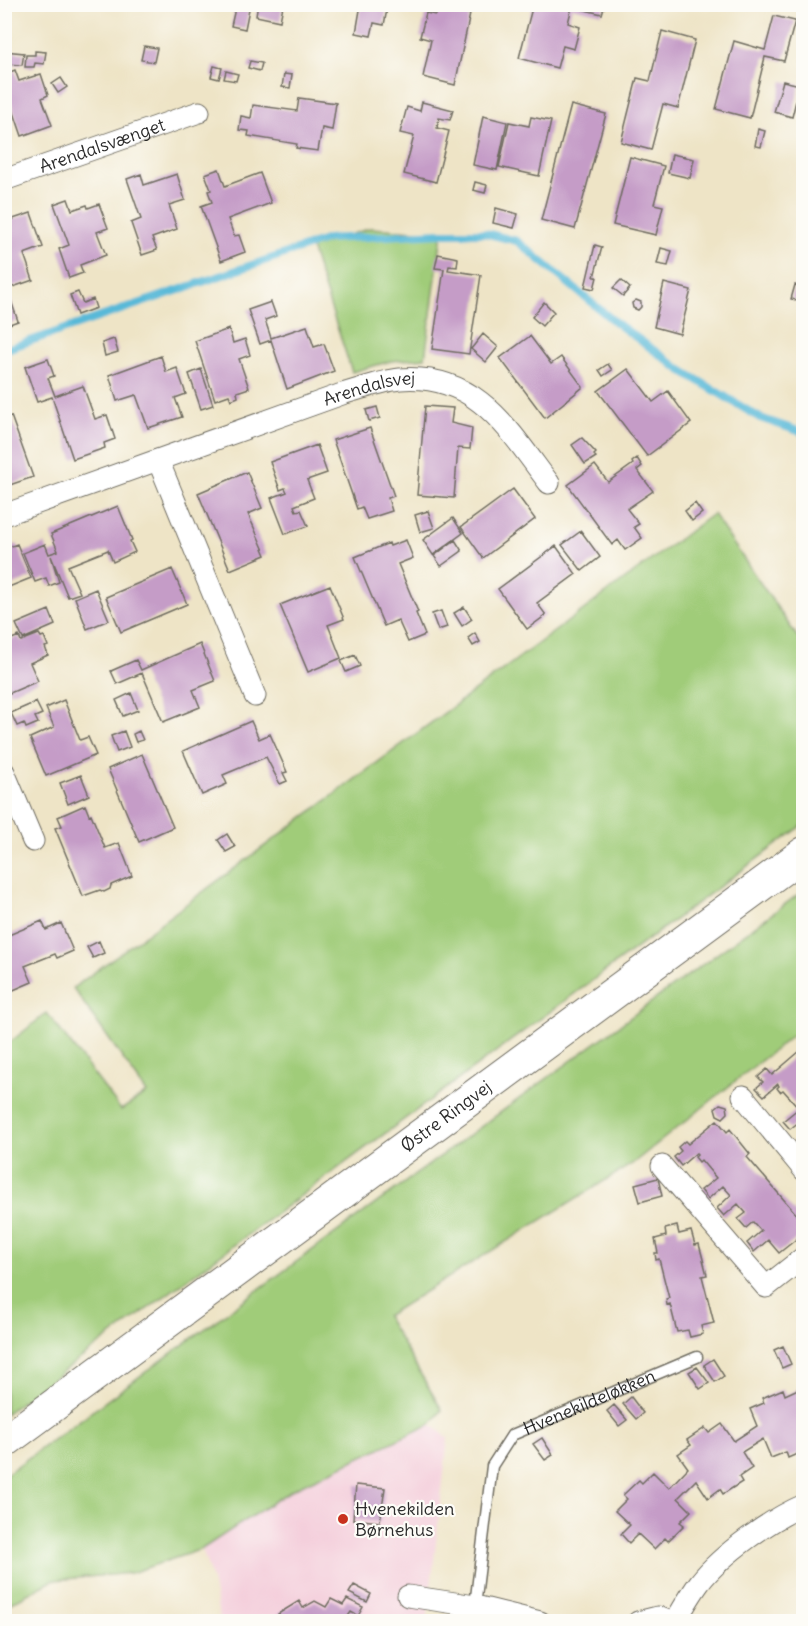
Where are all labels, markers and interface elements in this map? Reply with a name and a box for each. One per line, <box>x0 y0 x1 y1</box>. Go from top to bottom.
street label: Arendalsvænget <box>36 113 168 178</box>
street label: Arendalsvej <box>320 366 415 411</box>
street label: Østre Ringvej <box>396 1075 496 1157</box>
street label: Hvenekildeløkken <box>519 1364 659 1440</box>
place label: Hvenekilden Børnehus <box>355 1497 454 1541</box>
marker: Hvenekilden Børnehus <box>336 1512 350 1526</box>

